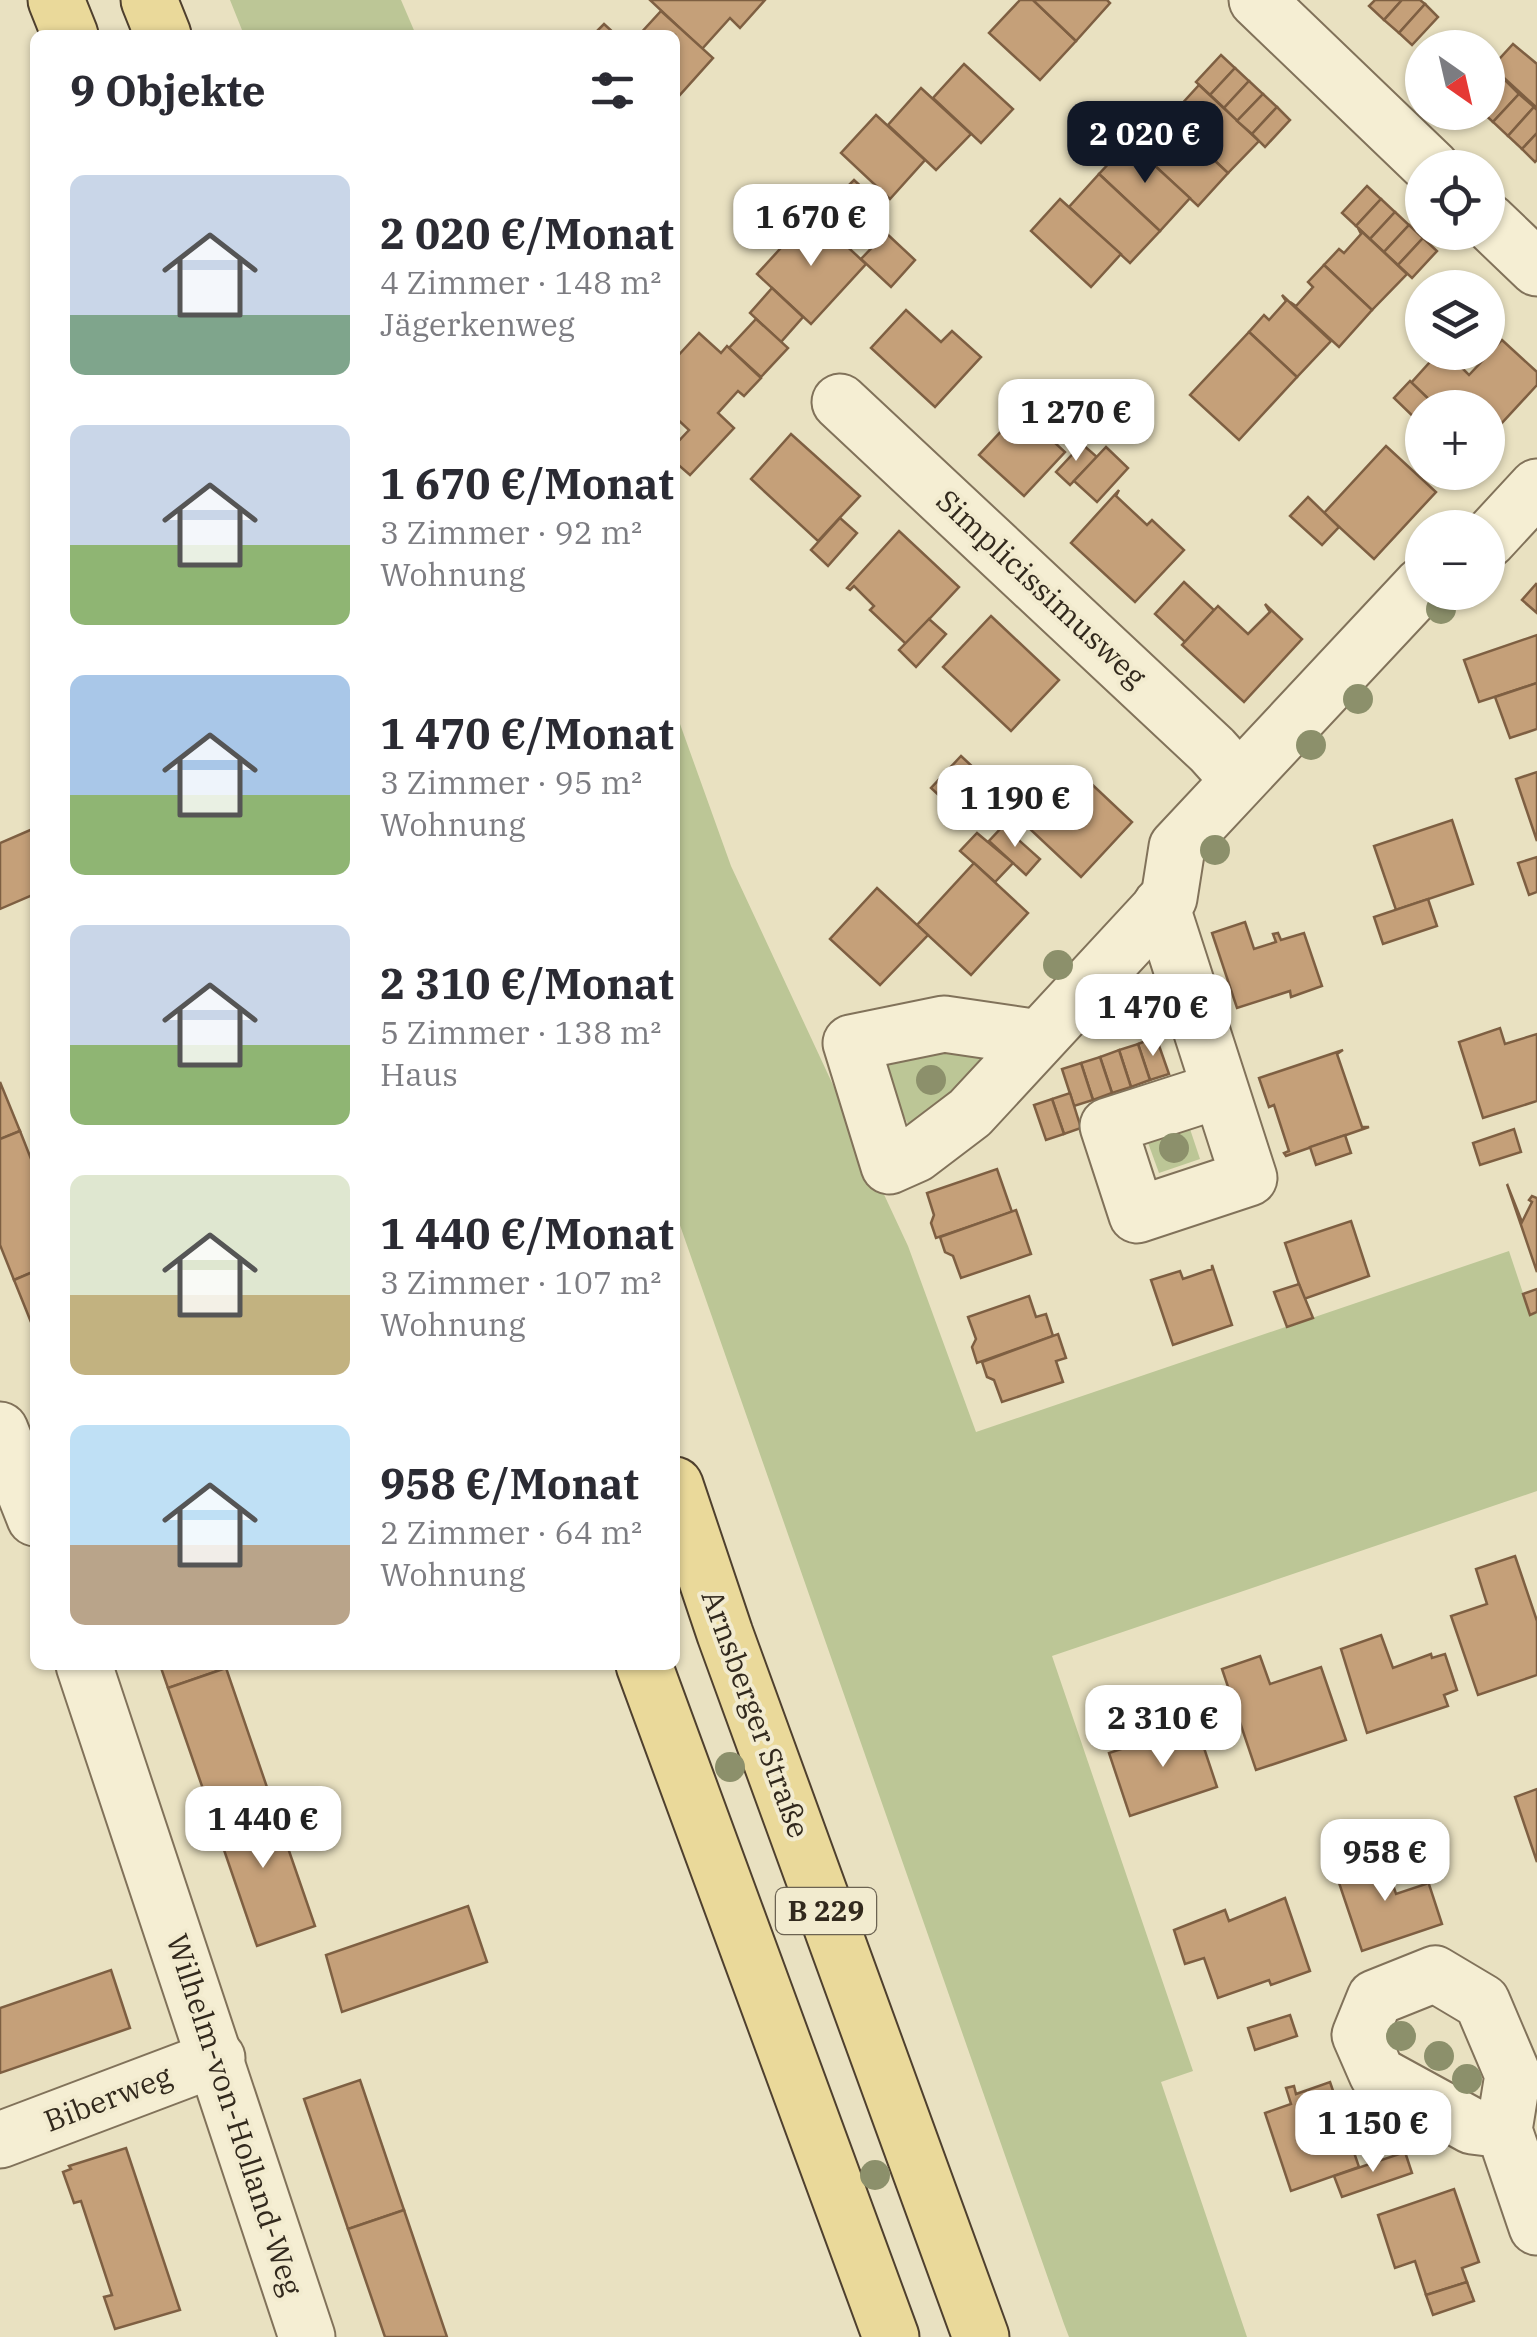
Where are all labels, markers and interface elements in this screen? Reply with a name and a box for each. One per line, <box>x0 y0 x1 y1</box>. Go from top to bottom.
north arrow <box>1405 30 1505 130</box>
map controls <box>1405 30 1505 610</box>
text: 9 Objekte <box>70 63 266 118</box>
icon: filters <box>585 63 640 118</box>
pin: 2 020 € <box>1053 101 1237 186</box>
text: 2 020 € <box>1089 112 1201 154</box>
button: locate <box>1405 150 1505 250</box>
pin: 1 670 € <box>719 184 903 269</box>
text: 1 670 € <box>755 195 867 237</box>
text: 2 020 €/Monat <box>380 206 674 261</box>
icon: home <box>150 215 270 335</box>
text: 4 Zimmer · 148 m² <box>380 261 661 303</box>
button: layers <box>1405 270 1505 370</box>
text: Jägerkenweg <box>380 303 575 345</box>
pin: 1 270 € <box>984 379 1168 464</box>
text: 1 270 € <box>1020 390 1132 432</box>
button: + <box>1405 390 1505 490</box>
text: 1 670 €/Monat <box>380 456 674 511</box>
icon: home <box>150 465 270 585</box>
street label: Simplicissimusweg <box>929 480 1155 695</box>
button: − <box>1405 510 1505 610</box>
text: 3 Zimmer · 92 m² <box>380 511 642 553</box>
text: Wohnung <box>380 553 526 595</box>
text: 1 470 €/Monat <box>380 706 674 761</box>
icon: home <box>150 715 270 835</box>
text: 3 Zimmer · 95 m² <box>380 761 642 803</box>
pin: 1 190 € <box>923 765 1107 850</box>
text: 1 190 € <box>959 776 1071 818</box>
text: Wohnung <box>380 803 526 845</box>
text: 2 310 €/Monat <box>380 956 674 1011</box>
icon: home <box>150 965 270 1085</box>
pin: 1 470 € <box>1061 974 1245 1059</box>
text: 1 470 € <box>1097 985 1209 1027</box>
text: 5 Zimmer · 138 m² <box>380 1011 661 1053</box>
text: Haus <box>380 1053 458 1095</box>
text: 1 440 €/Monat <box>380 1206 674 1261</box>
icon: home <box>150 1215 270 1335</box>
text: 3 Zimmer · 107 m² <box>380 1261 661 1303</box>
text: Wohnung <box>380 1303 526 1345</box>
text: 958 €/Monat <box>380 1456 639 1511</box>
icon: home <box>150 1465 270 1585</box>
text: 2 Zimmer · 64 m² <box>380 1511 642 1553</box>
text: Wohnung <box>380 1553 526 1595</box>
street label: Arnsberger Straße <box>693 1584 819 1843</box>
pin: 2 310 € <box>1071 1685 1255 1770</box>
text: 2 310 € <box>1107 1696 1219 1738</box>
pin: 1 440 € <box>171 1786 355 1871</box>
text: 1 440 € <box>207 1797 319 1839</box>
pin: 958 € <box>1315 1819 1455 1904</box>
text: 958 € <box>1343 1830 1427 1872</box>
road number: B 229 <box>776 1888 876 1934</box>
street label: Wilhelm-von-Holland-Weg <box>158 1929 312 2300</box>
street label: Biberweg <box>38 2055 177 2140</box>
pin: 1 150 € <box>1281 2090 1465 2175</box>
text: 1 150 € <box>1317 2101 1429 2143</box>

